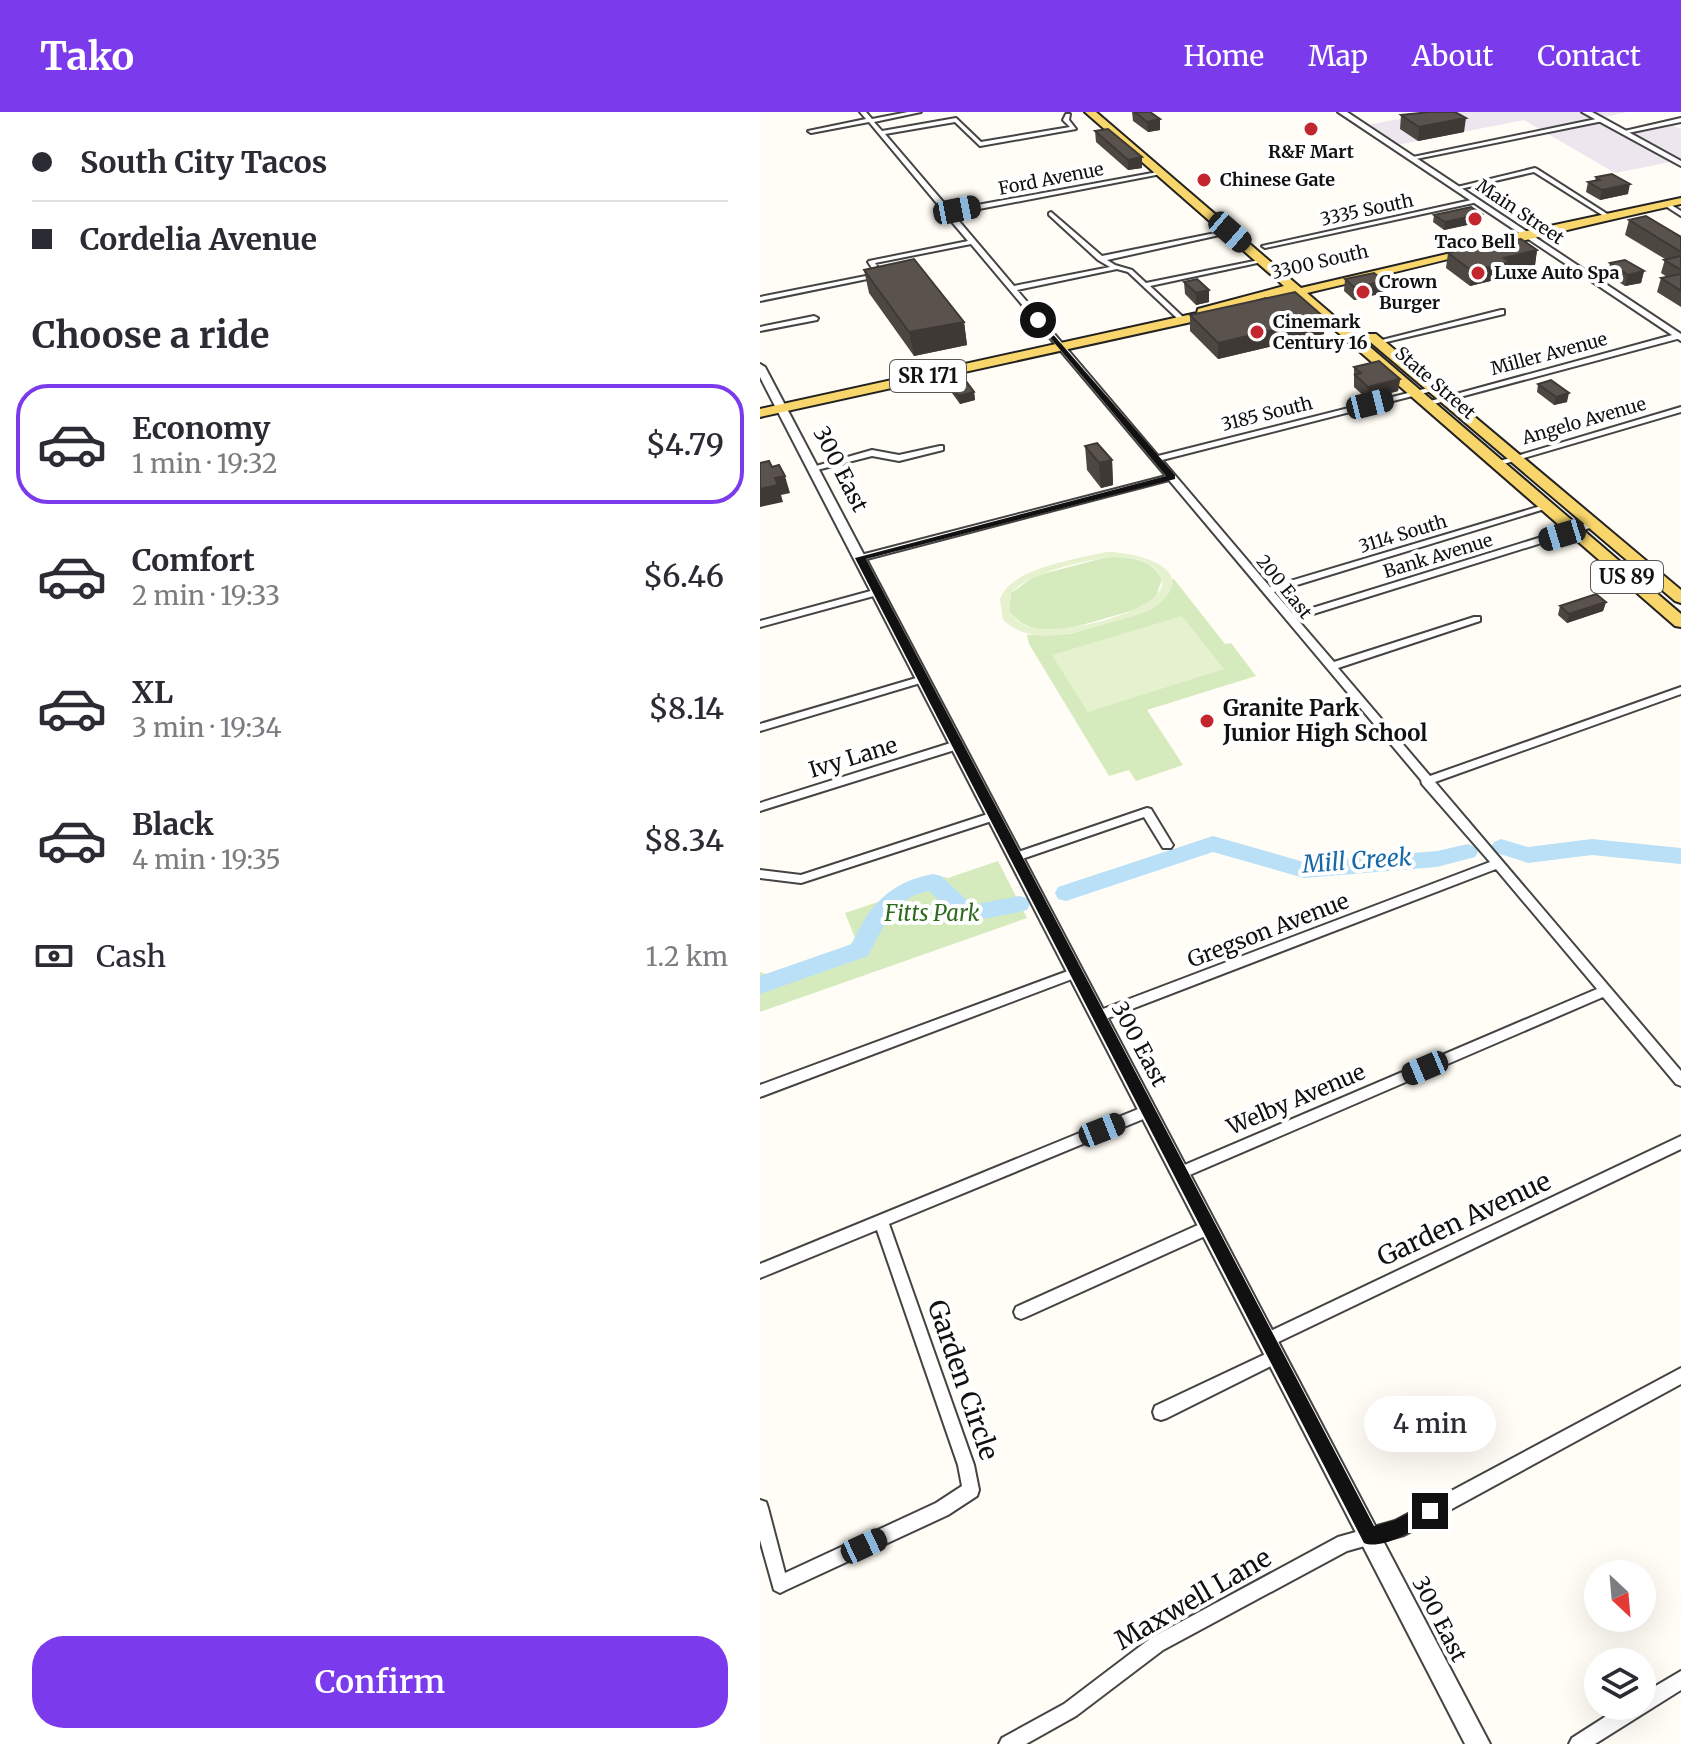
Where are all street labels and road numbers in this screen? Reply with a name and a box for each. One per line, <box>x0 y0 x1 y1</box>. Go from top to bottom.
street label: Ford Avenue <box>996 157 1105 200</box>
street label: Main Street <box>1472 174 1569 249</box>
street label: 3335 South <box>1318 188 1415 231</box>
street label: 3300 South <box>1269 239 1371 284</box>
street label: Miller Avenue <box>1488 327 1610 380</box>
street label: State Street <box>1390 341 1480 424</box>
road number: SR 171 <box>890 360 966 392</box>
street label: 3185 South <box>1219 391 1315 436</box>
street label: Angelo Avenue <box>1518 392 1649 449</box>
street label: 300 East <box>808 422 875 517</box>
street label: 3114 South <box>1356 509 1450 558</box>
street label: Bank Avenue <box>1381 528 1495 583</box>
street label: 200 East <box>1252 550 1317 623</box>
road number: US 89 <box>1591 561 1663 593</box>
street label: Ivy Lane <box>805 730 901 784</box>
street label: Gregson Avenue <box>1183 886 1353 974</box>
street label: 300 East <box>1106 997 1174 1092</box>
street label: Welby Avenue <box>1222 1057 1369 1141</box>
street label: Garden Avenue <box>1372 1164 1556 1273</box>
street label: Garden Circle <box>921 1295 1006 1464</box>
street label: Maxwell Lane <box>1109 1541 1277 1657</box>
street label: 300 East <box>1407 1572 1474 1667</box>

